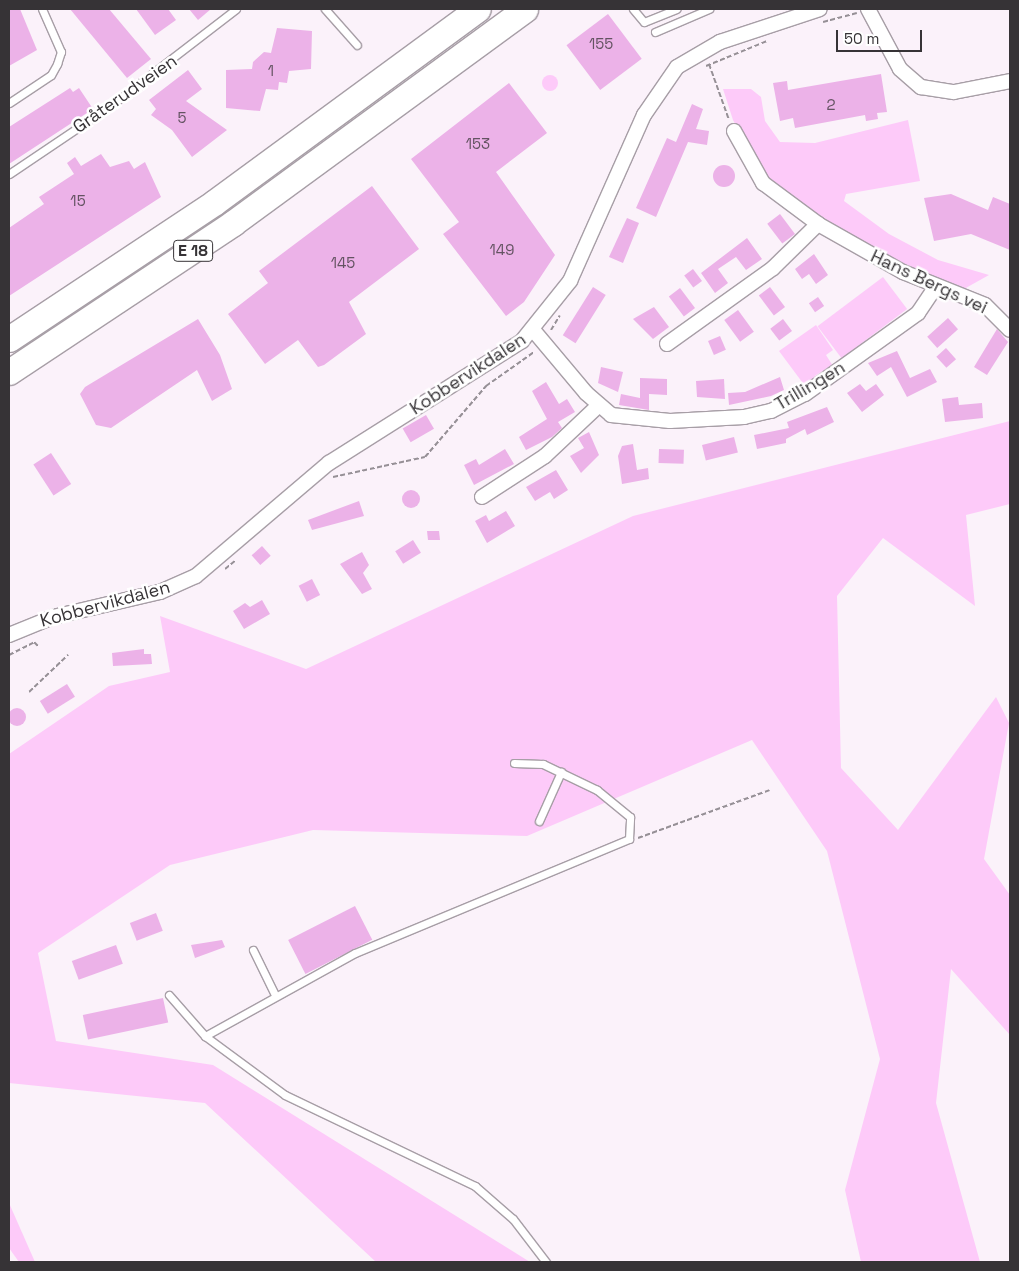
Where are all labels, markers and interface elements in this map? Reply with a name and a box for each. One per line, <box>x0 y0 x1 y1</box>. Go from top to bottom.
scale bar <box>839 20 925 52</box>
text: 50 m <box>844 29 879 48</box>
house number: 155 <box>589 35 613 53</box>
street label: Gråterudveien <box>69 50 181 138</box>
house number: 1 <box>268 62 274 80</box>
house number: 2 <box>826 96 836 114</box>
house number: 5 <box>178 109 186 127</box>
house number: 153 <box>466 135 490 153</box>
house number: 15 <box>70 192 86 210</box>
road number: E 18 <box>173 238 213 264</box>
house number: 149 <box>490 241 514 259</box>
street label: Hans Bergs vei <box>867 246 991 318</box>
house number: 145 <box>331 254 355 272</box>
street label: Kobbervikdalen <box>406 329 530 419</box>
street label: Trillingen <box>771 357 849 415</box>
street label: Kobbervikdalen <box>38 576 172 632</box>

